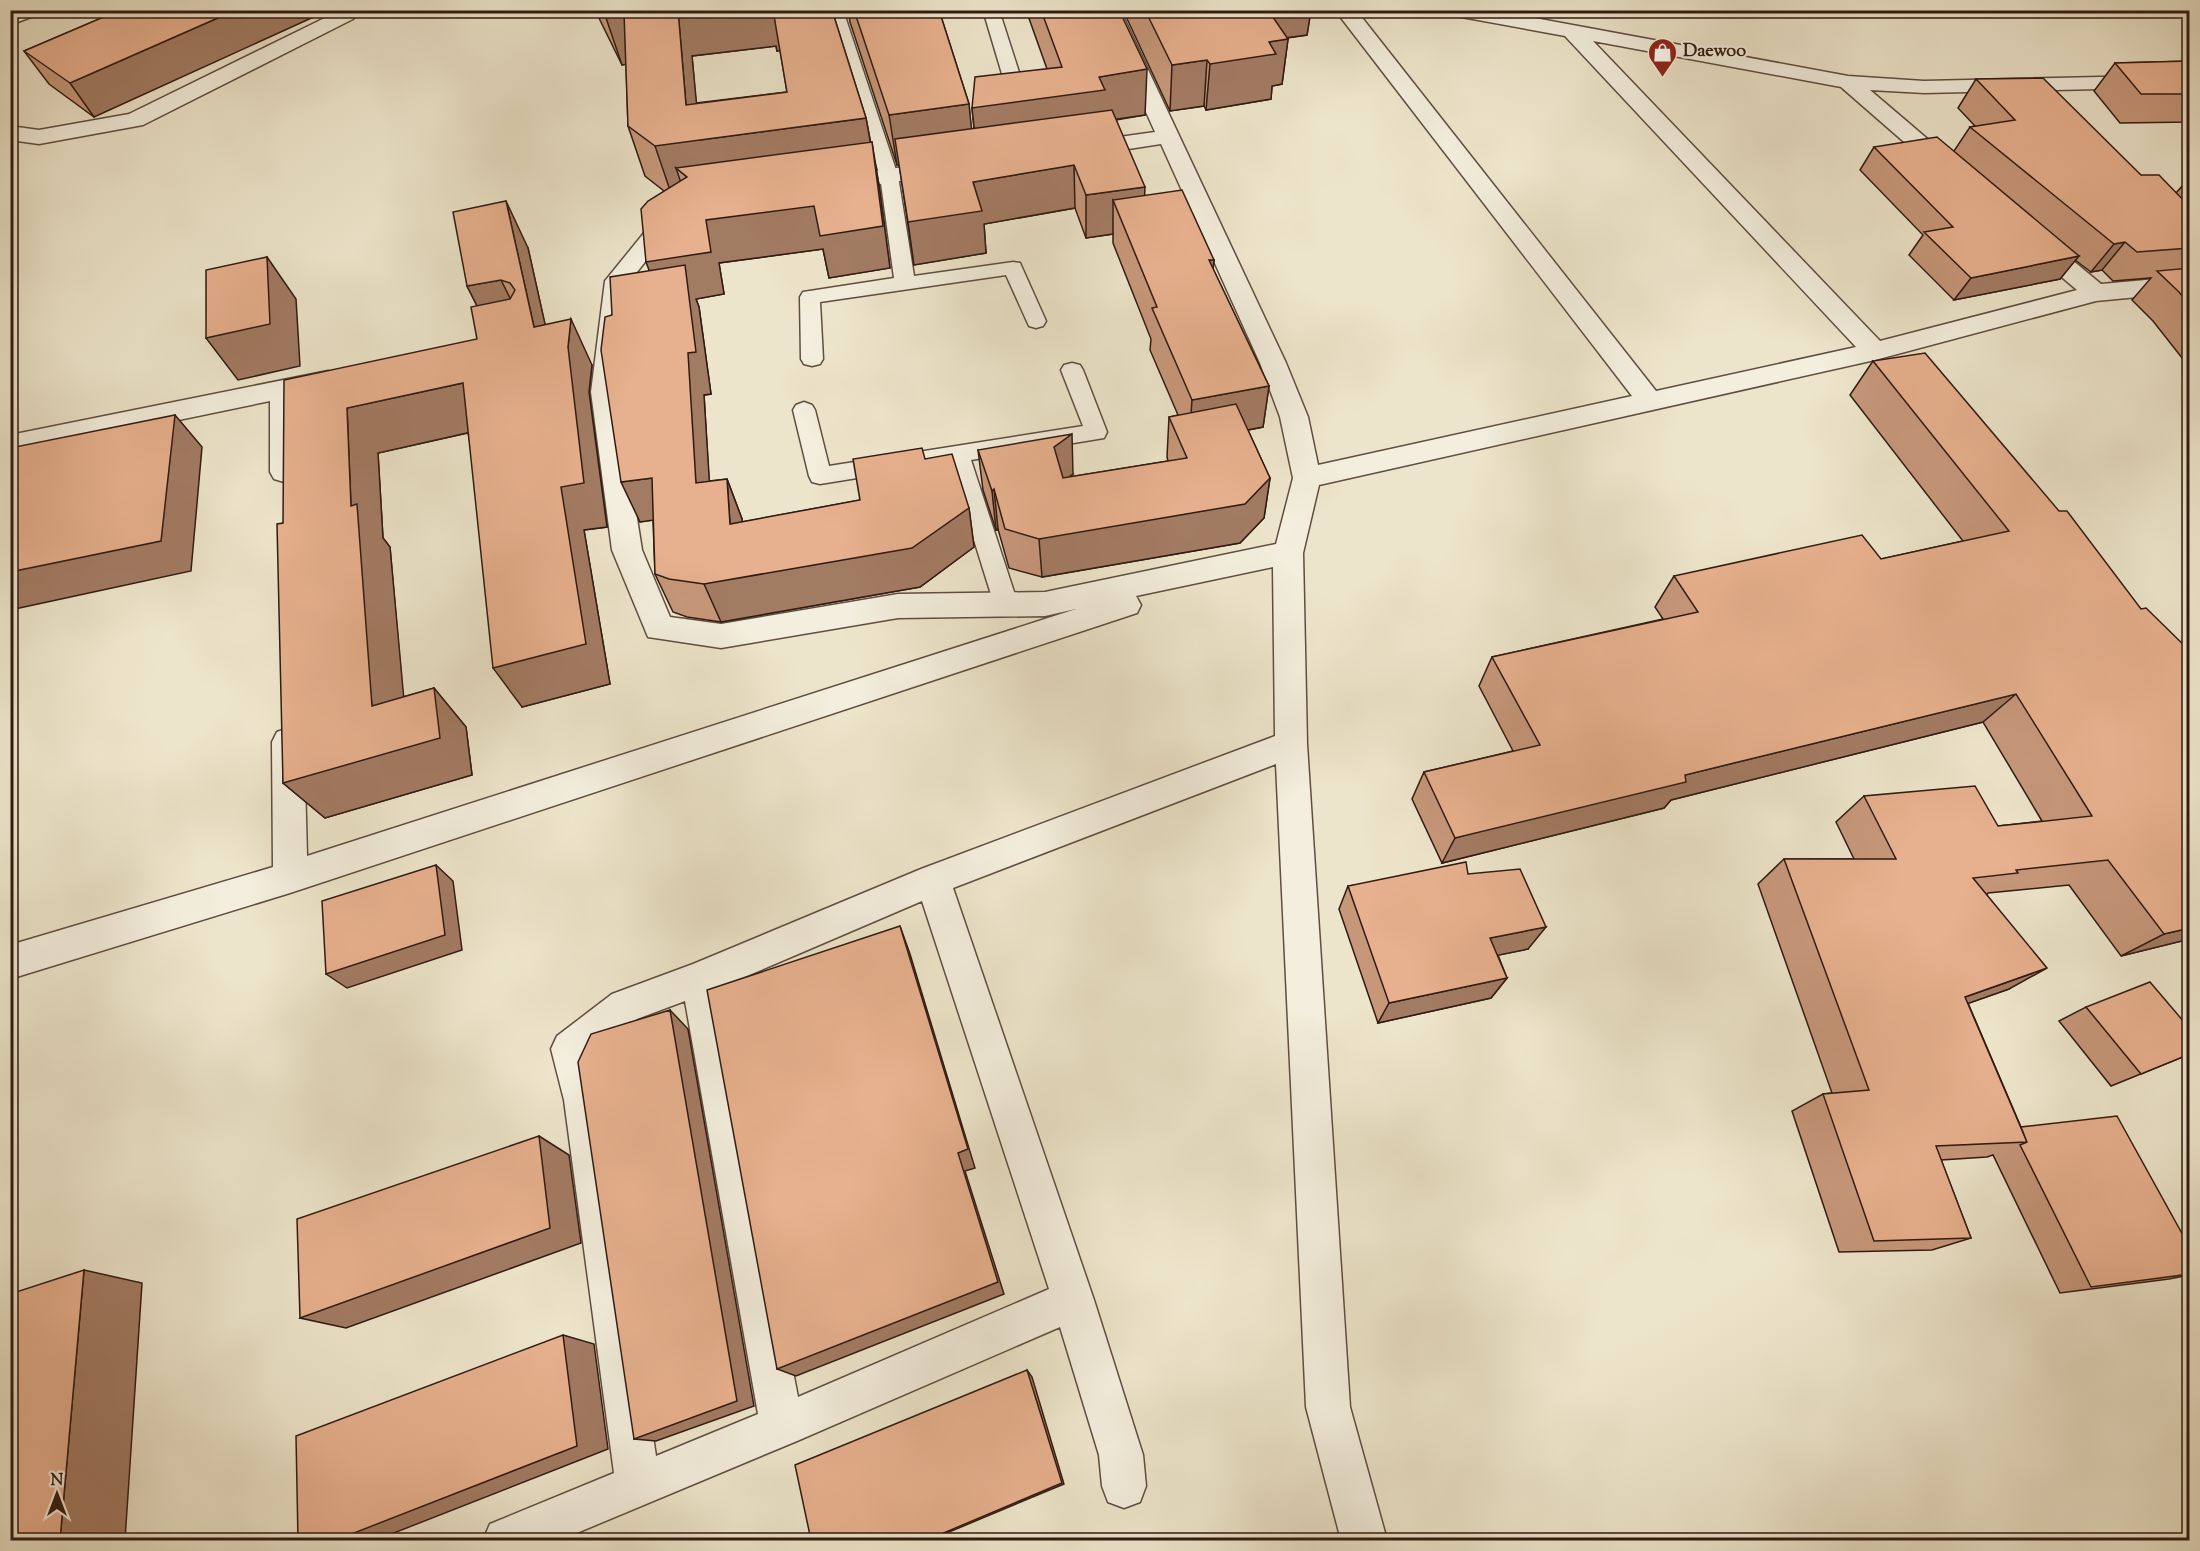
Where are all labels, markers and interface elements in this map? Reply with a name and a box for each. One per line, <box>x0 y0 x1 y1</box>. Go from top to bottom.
shop icon: Daewoo <box>1646 36 1678 78</box>
place label: Daewoo <box>1683 39 1746 65</box>
north arrow <box>27 1464 87 1524</box>
text: N <box>51 1470 64 1493</box>

